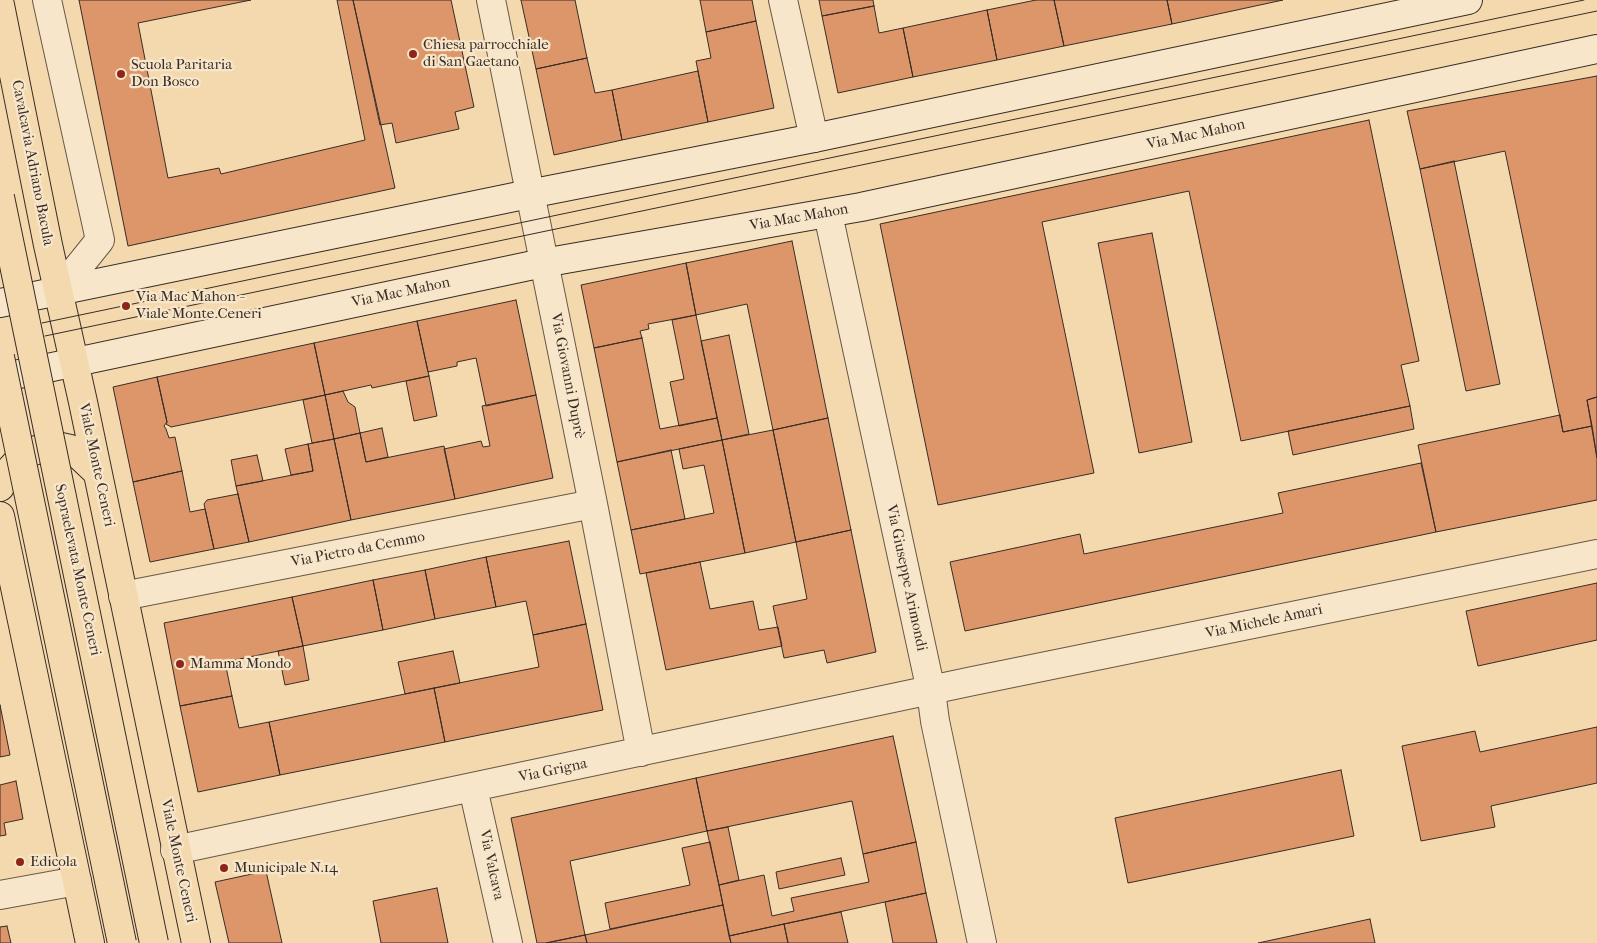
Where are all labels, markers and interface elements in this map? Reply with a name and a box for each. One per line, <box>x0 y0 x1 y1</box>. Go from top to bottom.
place label: Chiesa parrocchiale di San Gaetano <box>423 36 549 71</box>
marker: Chiesa parrocchiale di San Gaetano <box>407 48 419 60</box>
place label: Scuola Paritaria Don Bosco <box>131 56 232 91</box>
marker: Scuola Paritaria Don Bosco <box>115 68 127 80</box>
street label: Cavalcavia Adriano Bacula <box>7 79 57 247</box>
street label: Via Mac Mahon <box>1145 116 1247 154</box>
street label: Via Mac Mahon <box>748 200 850 236</box>
street label: Via Mac Mahon <box>350 274 452 312</box>
place label: Via Mac Mahon - Viale Monte Ceneri <box>136 288 262 323</box>
marker: Via Mac Mahon - Viale Monte Ceneri <box>120 300 132 312</box>
street label: Via Giovanni Duprè <box>546 312 588 440</box>
street label: Viale Monte Ceneri <box>74 402 118 528</box>
street label: Sopraelevata Monte Ceneri <box>50 482 104 658</box>
street label: Via Giuseppe Arimondi <box>882 503 930 653</box>
street label: Via Pietro da Cemmo <box>290 528 426 572</box>
street label: Via Michele Amari <box>1204 601 1324 643</box>
place label: Mamma Mondo <box>190 655 291 673</box>
marker: Mamma Mondo <box>174 658 186 670</box>
street label: Via Grigna <box>517 755 589 787</box>
street label: Viale Monte Ceneri <box>156 798 200 924</box>
street label: Via Valcava <box>475 828 507 902</box>
place label: Edicola <box>30 853 77 871</box>
marker: Edicola <box>14 856 26 868</box>
place label: Municipale N.14 <box>234 859 338 877</box>
marker: Municipale N.14 <box>218 862 230 874</box>

